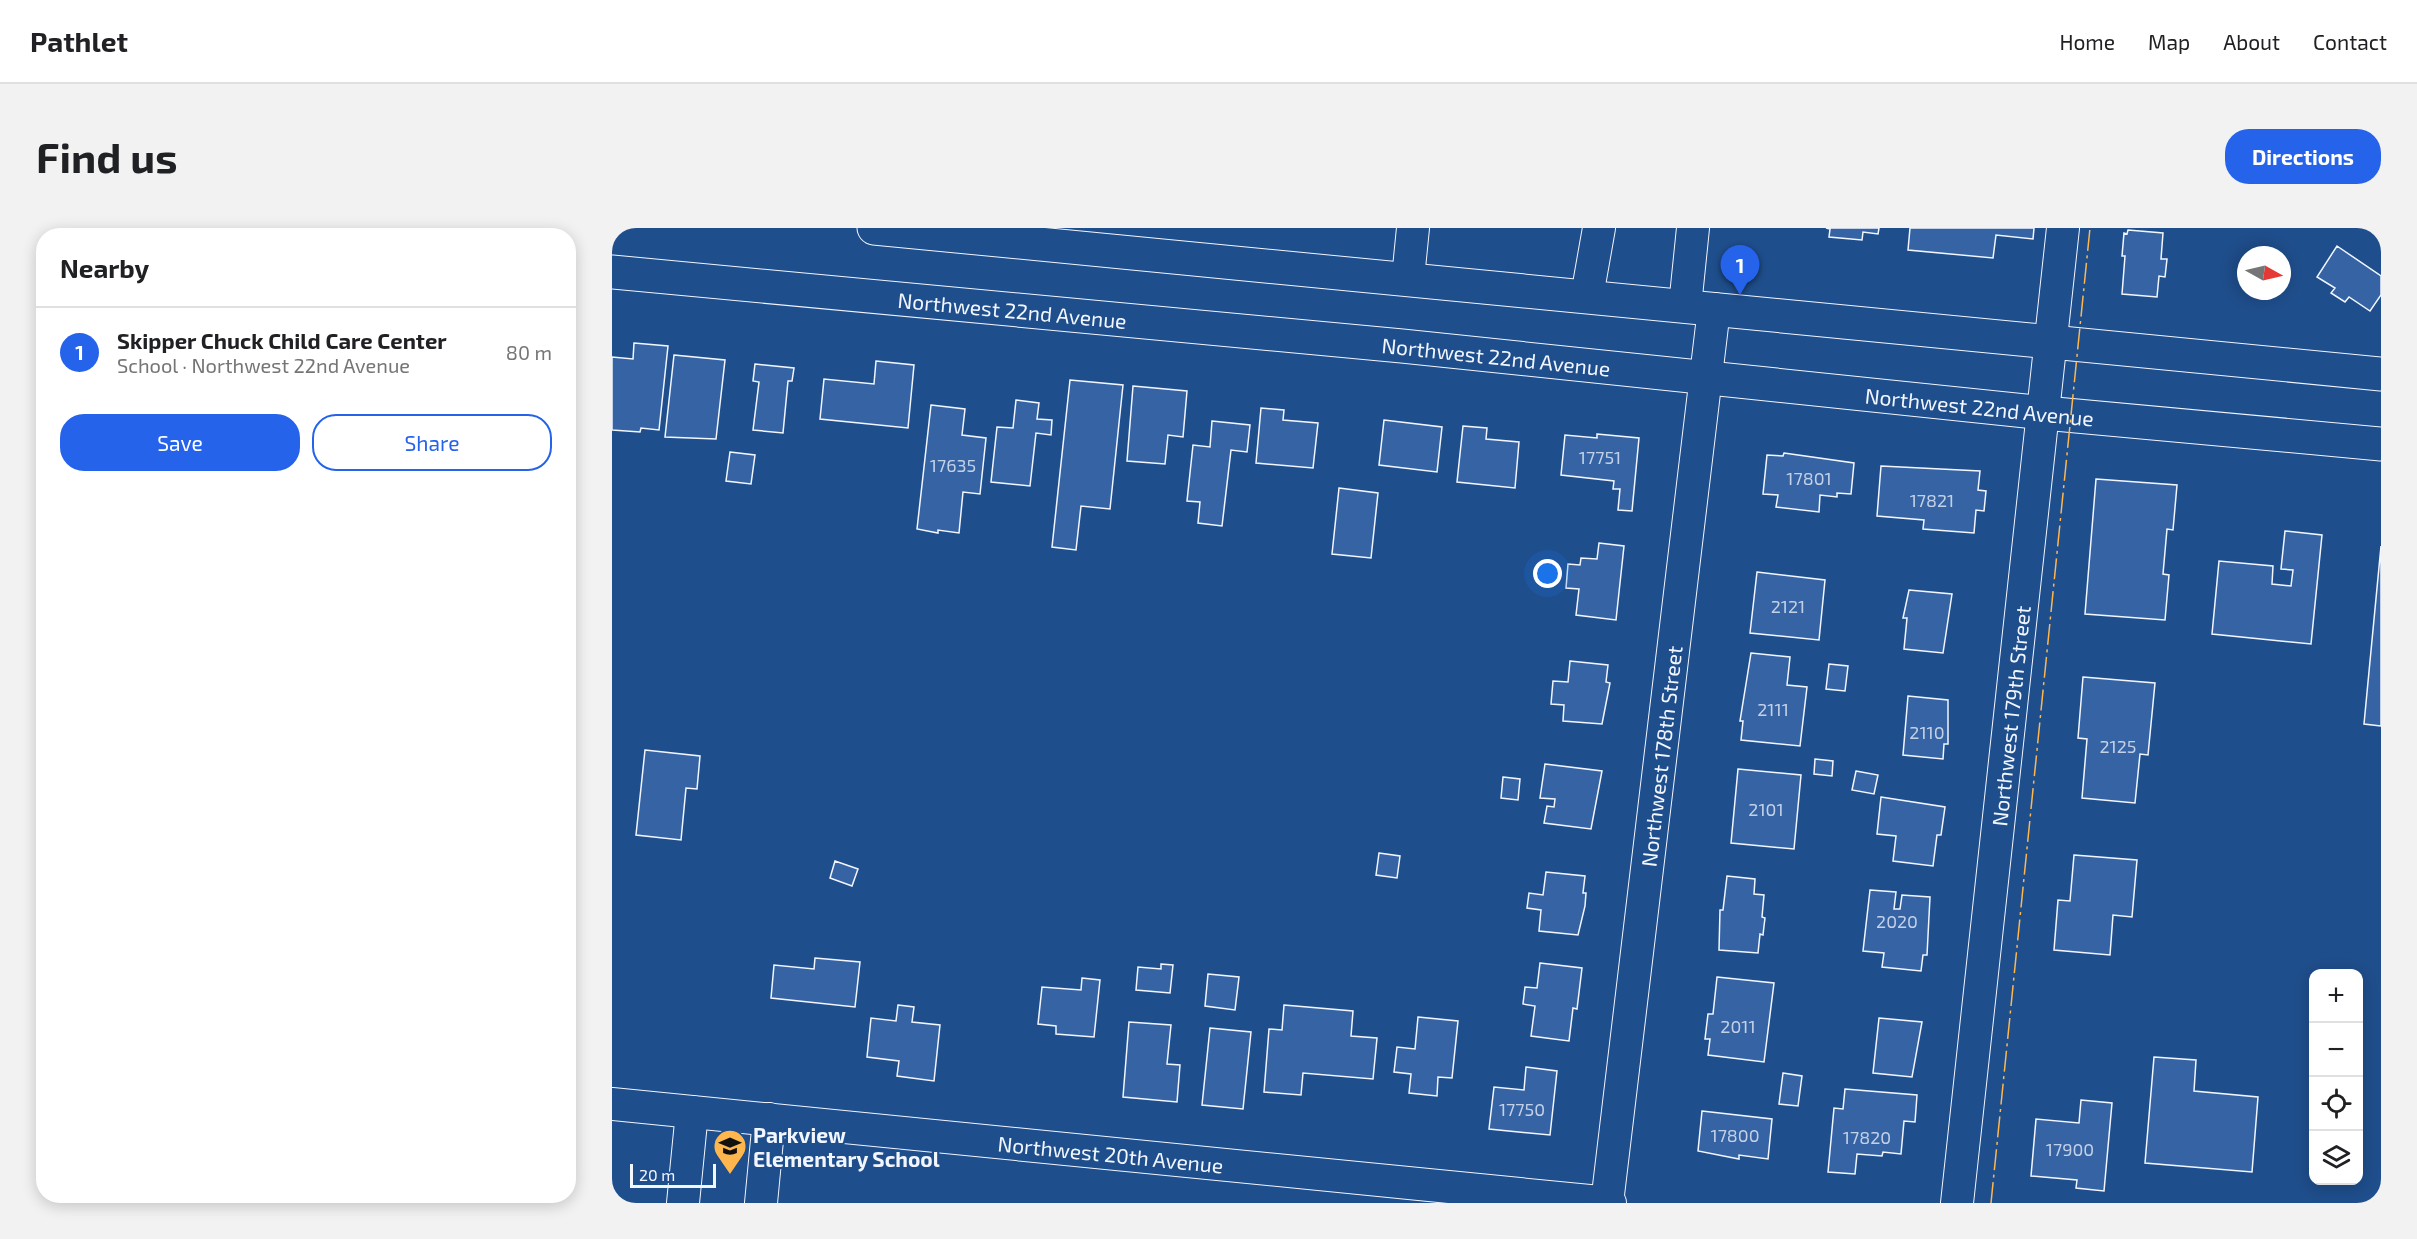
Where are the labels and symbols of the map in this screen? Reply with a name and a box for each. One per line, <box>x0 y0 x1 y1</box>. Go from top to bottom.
pin: 1 <box>1720 245 1760 295</box>
north arrow <box>2237 246 2291 300</box>
street label: Northwest 22nd Avenue <box>897 286 1128 333</box>
street label: Northwest 22nd Avenue <box>1381 332 1612 380</box>
street label: Northwest 22nd Avenue <box>1864 382 2095 430</box>
house number: 17751 <box>1579 446 1621 468</box>
house number: 17635 <box>930 454 976 476</box>
house number: 17801 <box>1786 467 1832 489</box>
house number: 17821 <box>1910 489 1954 511</box>
your location <box>1533 559 1562 588</box>
house number: 2121 <box>1771 595 1805 617</box>
street label: Northwest 179th Street <box>1986 604 2034 827</box>
street label: Northwest 178th Street <box>1635 644 1686 868</box>
house number: 2111 <box>1757 698 1789 720</box>
house number: 2110 <box>1909 721 1945 743</box>
house number: 2125 <box>2099 735 2137 757</box>
house number: 2101 <box>1748 798 1784 820</box>
house number: 2020 <box>1876 910 1918 932</box>
house number: 2011 <box>1720 1015 1756 1037</box>
house number: 17750 <box>1499 1098 1545 1120</box>
place label: Parkview Elementary School <box>753 1122 940 1172</box>
house number: 17800 <box>1710 1124 1760 1146</box>
house number: 17820 <box>1843 1126 1891 1148</box>
school or university icon: Parkview Elementary School <box>712 1128 748 1175</box>
street label: Northwest 20th Avenue <box>997 1130 1225 1177</box>
house number: 17900 <box>2046 1138 2094 1160</box>
scale bar <box>630 1161 716 1188</box>

